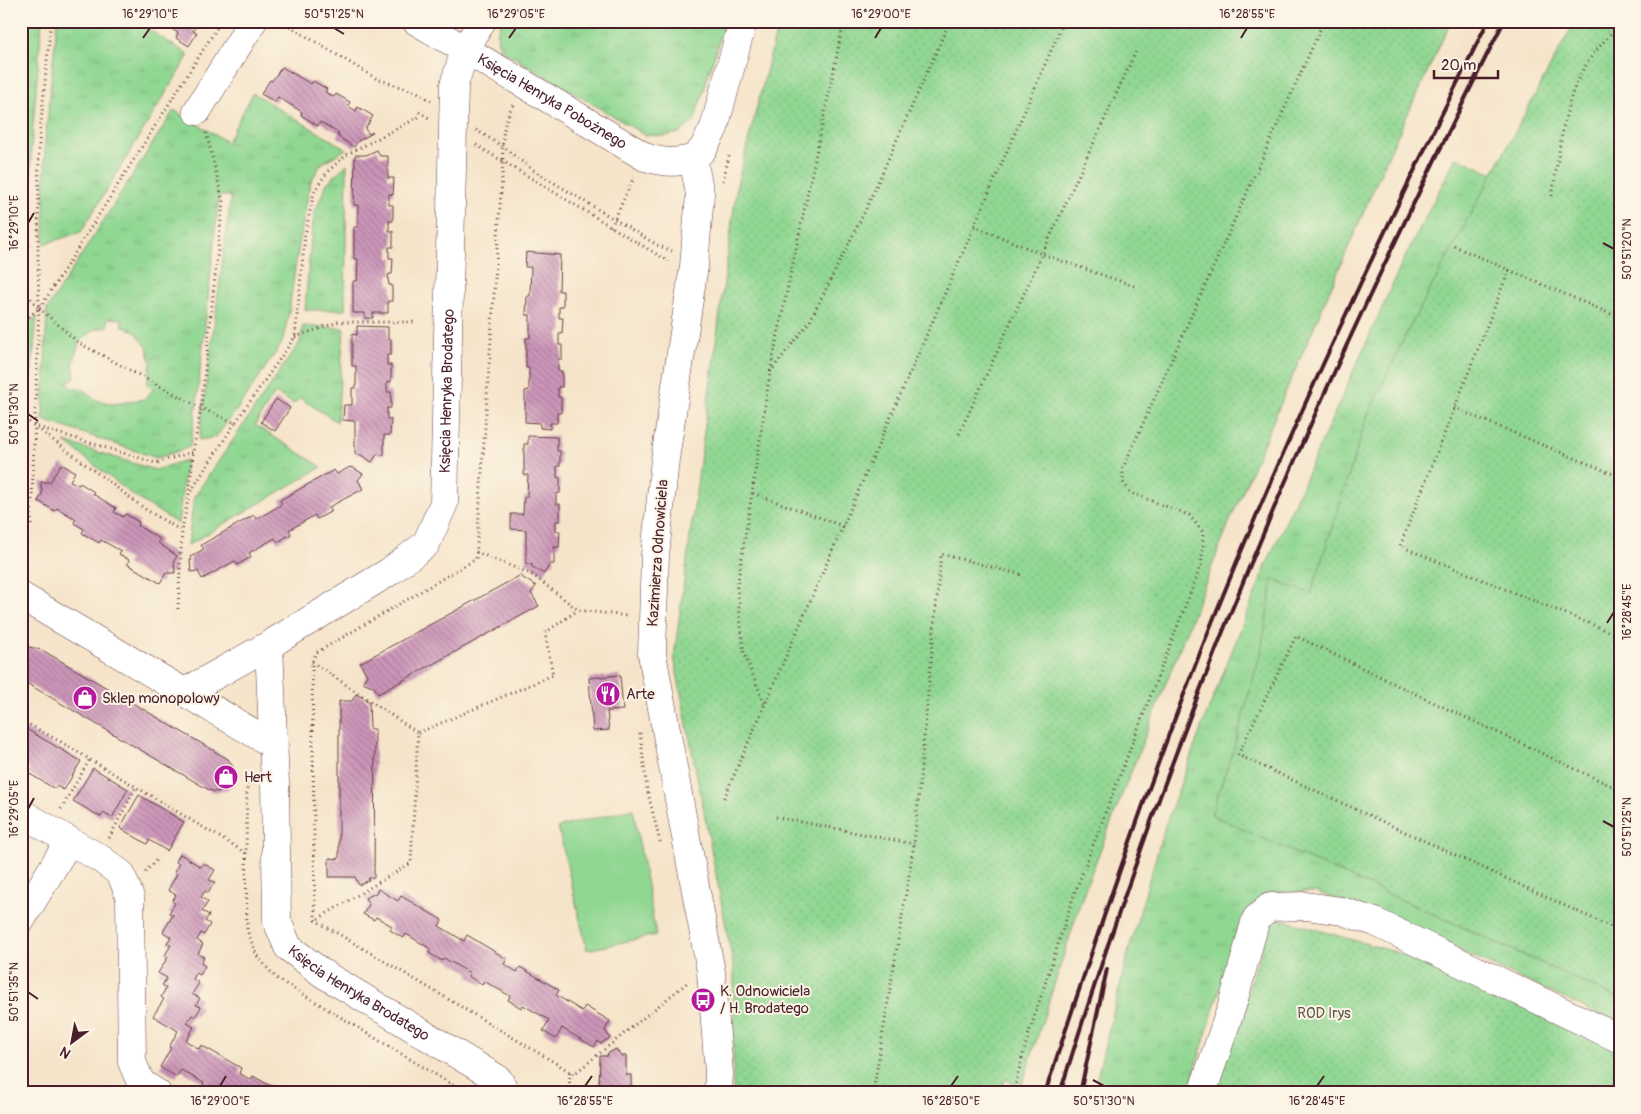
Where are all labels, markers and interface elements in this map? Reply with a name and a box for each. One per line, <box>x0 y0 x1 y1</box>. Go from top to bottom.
text: 16°29'10"E <box>122 7 178 22</box>
text: 50°51'25"N <box>304 7 364 22</box>
text: 16°29'05"E <box>487 7 545 22</box>
text: 16°29'00"E <box>851 7 911 22</box>
text: 16°28'55"E <box>1219 7 1275 22</box>
scale bar <box>1434 48 1497 80</box>
street label: Księcia Henryka Pobożnego <box>474 49 630 153</box>
text: 20 m <box>1441 56 1476 75</box>
text: 16°29'10"E <box>7 195 22 251</box>
text: 50°51'20"N <box>1620 218 1635 280</box>
street label: Księcia Henryka Brodatego <box>435 309 458 473</box>
text: 50°51'30"N <box>7 383 22 445</box>
street label: Kazimierza Odnowiciela <box>643 479 673 627</box>
text: 16°28'45"E <box>1620 584 1635 640</box>
restaurant icon: Arte <box>595 681 621 707</box>
shop icon: Sklep monopolowy <box>72 685 98 711</box>
place label: Arte <box>626 685 655 704</box>
place label: Sklep monopolowy <box>102 689 220 708</box>
shop icon: Hert <box>213 764 239 790</box>
place label: Hert <box>244 768 273 787</box>
text: 16°29'05"E <box>7 780 22 838</box>
text: 50°51'25"N <box>1620 797 1635 857</box>
street label: Księcia Henryka Brodatego <box>284 941 433 1045</box>
text: 50°51'35"N <box>7 962 22 1022</box>
place label: K. Odnowiciela / H. Brodatego <box>720 982 810 1018</box>
bus stop icon: K. Odnowiciela / H. Brodatego <box>690 987 716 1013</box>
park label: ROD Irys <box>1297 1004 1351 1023</box>
north arrow <box>48 1016 98 1066</box>
text: N <box>57 1043 74 1062</box>
text: 16°29'00"E <box>190 1094 250 1109</box>
text: 16°28'55"E <box>557 1094 613 1109</box>
text: 16°28'50"E <box>922 1094 980 1109</box>
text: 50°51'30"N <box>1073 1094 1135 1109</box>
text: 16°28'45"E <box>1289 1094 1345 1109</box>

